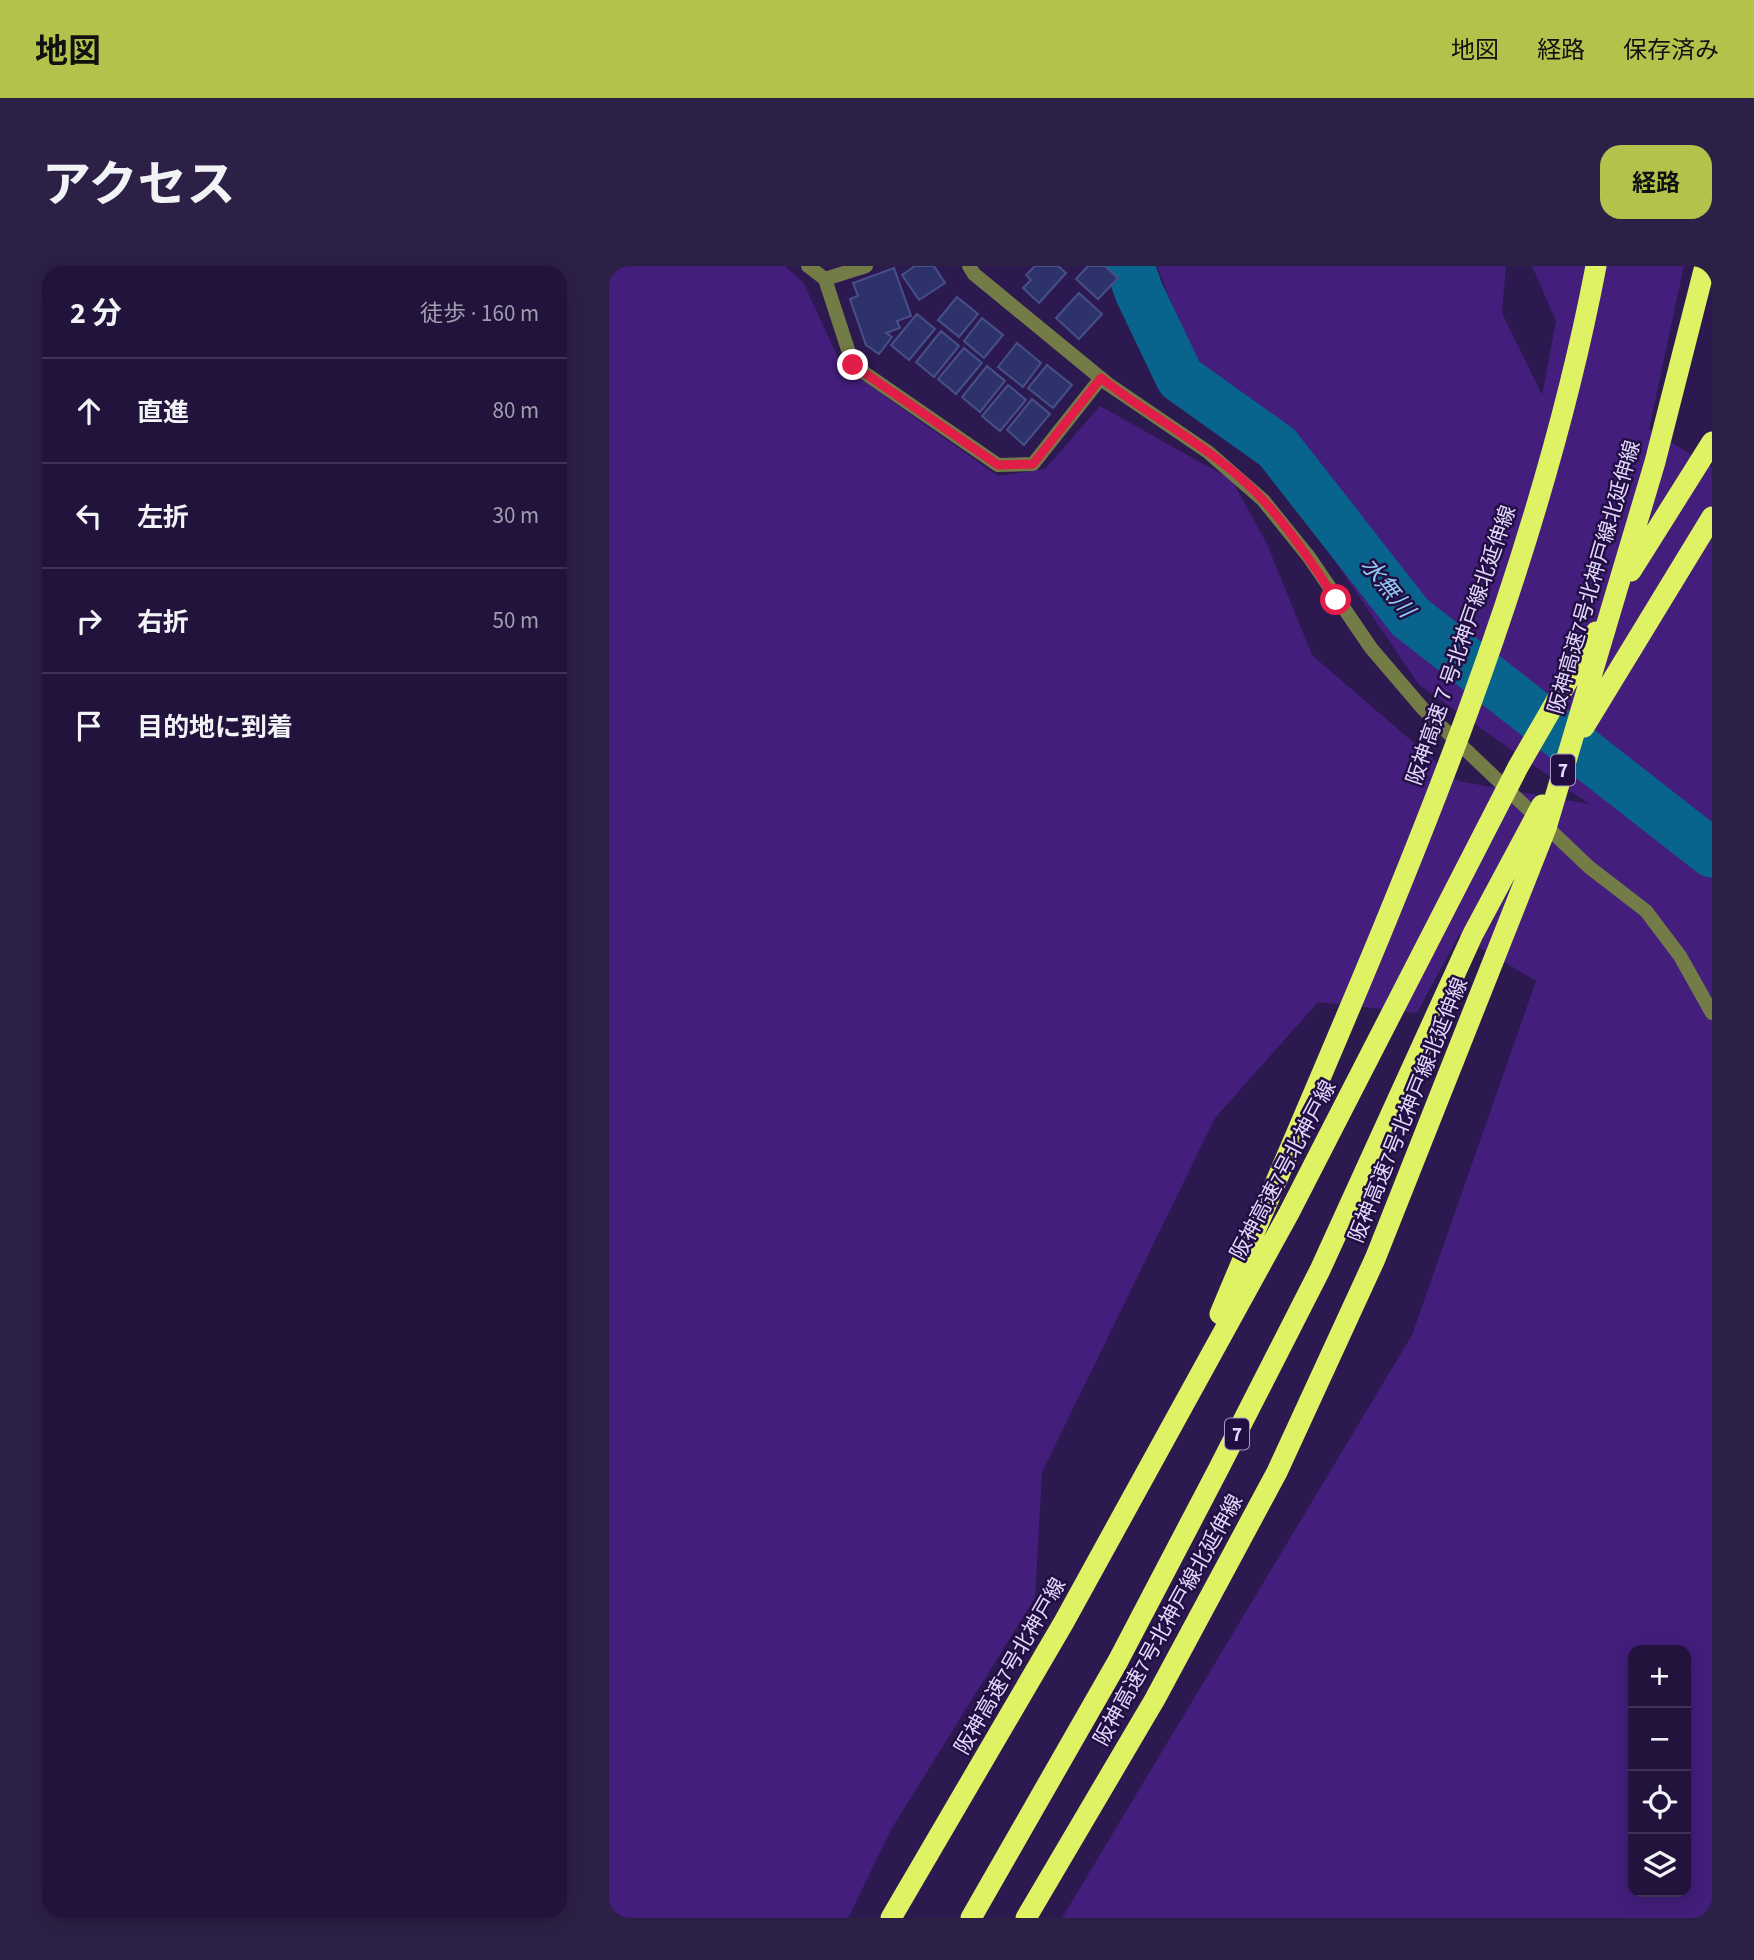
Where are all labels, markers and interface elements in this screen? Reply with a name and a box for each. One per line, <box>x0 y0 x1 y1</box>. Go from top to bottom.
text: 地図 <box>35 28 101 75</box>
text: 地図 <box>1451 33 1499 68</box>
text: 経路 <box>1537 33 1585 68</box>
text: 保存済み <box>1623 33 1719 68</box>
button: 経路 <box>1600 145 1712 219</box>
text: アクセス <box>42 151 236 221</box>
text: 2 分 <box>70 292 122 335</box>
text: 徒歩 · 160 m <box>420 297 539 330</box>
route end <box>837 349 868 380</box>
icon: ahead <box>70 392 108 430</box>
text: 直進 <box>137 394 189 431</box>
text: 80 m <box>492 394 539 427</box>
street label: 阪神高速7号北神戸線北延伸線 <box>1541 437 1647 717</box>
icon: left <box>70 497 108 535</box>
text: 左折 <box>137 499 189 536</box>
text: 30 m <box>492 499 539 532</box>
street label: 阪神高速７号北神戸線北延伸線 <box>1399 501 1523 789</box>
water label: 水無川 <box>1353 550 1424 627</box>
route start <box>1320 584 1351 615</box>
icon: right <box>70 602 108 640</box>
text: 右折 <box>137 604 189 641</box>
text: 50 m <box>492 604 539 637</box>
icon: arrive <box>70 707 108 745</box>
text: 目的地に到着 <box>137 709 293 746</box>
road number: 7 <box>1551 755 1575 786</box>
street label: 阪神高速7号北神戸線北延伸線 <box>1341 973 1475 1247</box>
street label: 阪神高速7号北神戸線 <box>1223 1075 1343 1265</box>
road number: 7 <box>1225 1418 1249 1450</box>
street label: 阪神高速7号北神戸線北延伸線 <box>1086 1489 1250 1751</box>
street label: 阪神高速7号北神戸線 <box>947 1572 1073 1760</box>
map controls <box>1628 1645 1691 1897</box>
button: + <box>1628 1645 1691 1708</box>
button: − <box>1628 1708 1691 1771</box>
button: locate <box>1628 1771 1691 1834</box>
button: layers <box>1628 1834 1691 1897</box>

